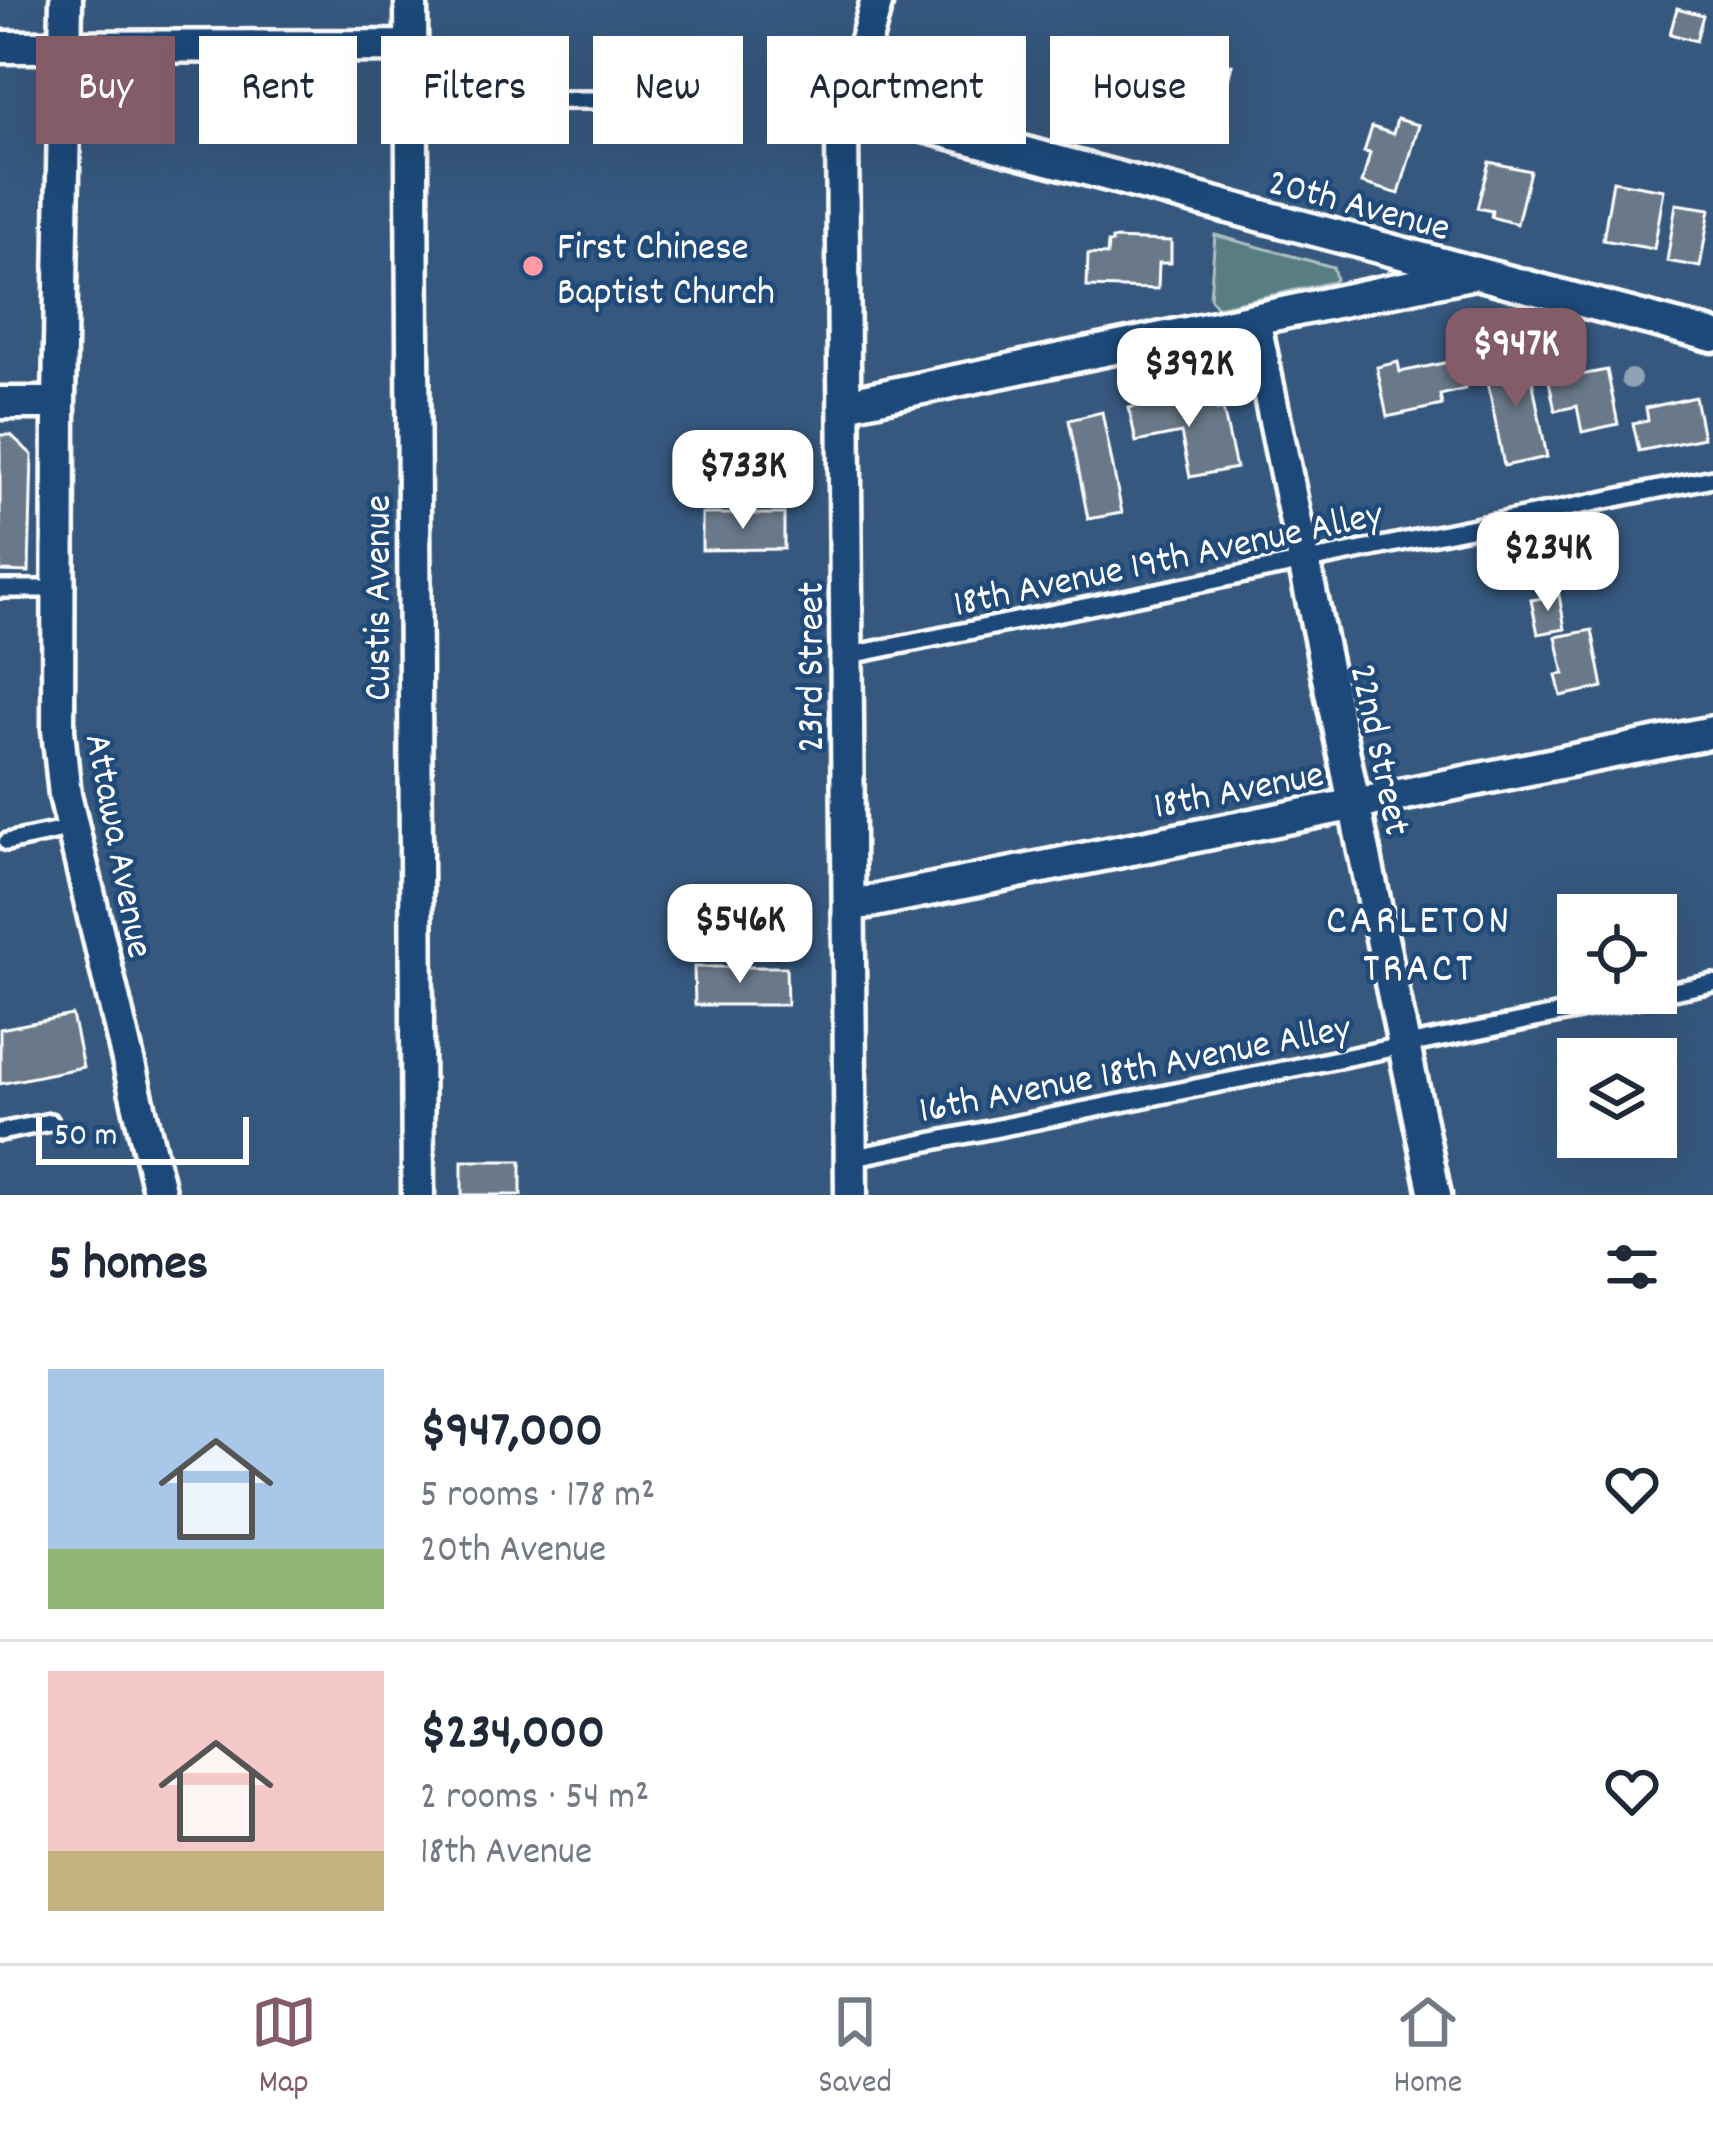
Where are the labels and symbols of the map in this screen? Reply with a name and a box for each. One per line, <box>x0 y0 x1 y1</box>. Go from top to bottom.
street label: 20th Avenue <box>1261 158 1455 259</box>
place label: First Chinese Baptist Church <box>557 223 775 323</box>
marker: First Chinese Baptist Church <box>520 253 546 279</box>
pin: $947K <box>1432 308 1600 410</box>
pin: $392K <box>1105 328 1273 430</box>
pin: $733K <box>659 430 827 532</box>
street label: 18th Avenue 19th Avenue Alley <box>949 490 1389 635</box>
street label: Custis Avenue <box>354 495 409 701</box>
pin: $234K <box>1464 512 1632 614</box>
street label: 23rd Street <box>787 582 842 752</box>
street label: 22nd Street <box>1332 659 1422 841</box>
street label: Attawa Avenue <box>67 729 164 963</box>
street label: 18th Avenue <box>1150 750 1329 837</box>
pin: $546K <box>656 884 824 986</box>
district label: CARLETON TRACT <box>1326 894 1512 1002</box>
street label: 16th Avenue 18th Avenue Alley <box>915 1003 1357 1141</box>
scale bar <box>36 1111 249 1164</box>

